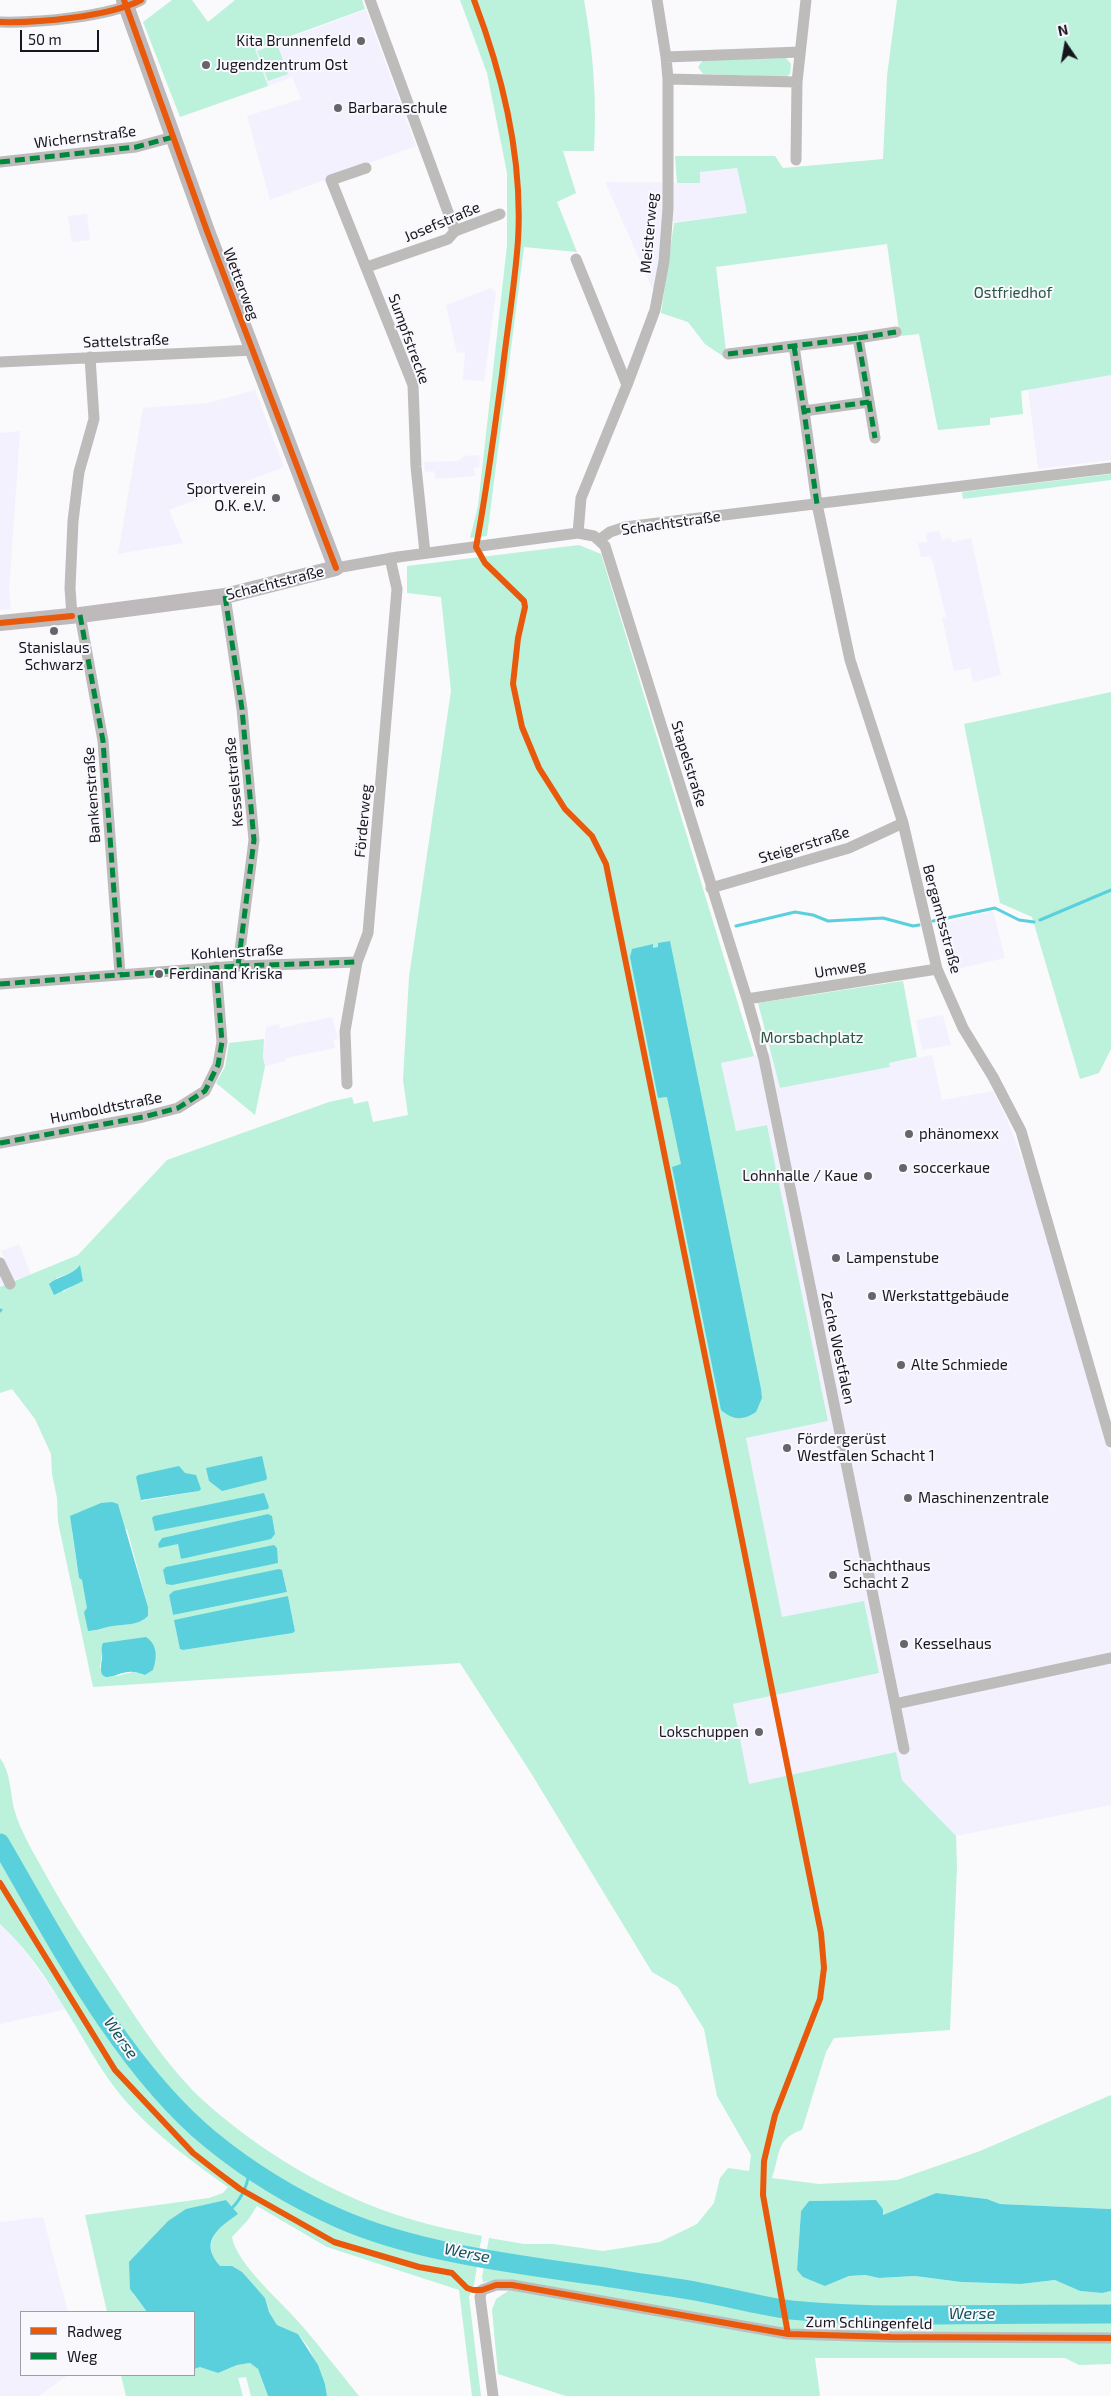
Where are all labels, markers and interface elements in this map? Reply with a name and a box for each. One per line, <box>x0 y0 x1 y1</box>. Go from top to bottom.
scale bar <box>22 20 101 52</box>
north arrow <box>1041 20 1091 70</box>
text: N <box>1056 20 1069 39</box>
text: 50 m <box>28 30 62 48</box>
place label: Kita Brunnenfeld <box>236 32 351 50</box>
marker: Kita Brunnenfeld <box>355 35 367 47</box>
place label: Jugendzentrum Ost <box>216 56 348 74</box>
marker: Jugendzentrum Ost <box>200 59 212 71</box>
place label: Barbaraschule <box>348 99 447 117</box>
marker: Barbaraschule <box>332 102 344 114</box>
street label: Wichernstraße <box>33 122 137 152</box>
street label: Meisterweg <box>637 192 661 274</box>
street label: Josefstraße <box>401 198 483 246</box>
street label: Wetterweg <box>219 245 263 323</box>
park label: Ostfriedhof <box>974 284 1052 302</box>
street label: Sumpfstrecke <box>384 292 434 386</box>
street label: Sattelstraße <box>83 330 169 352</box>
place label: Sportverein O.K. e.V. <box>186 480 266 515</box>
marker: Sportverein O.K. e.V. <box>270 492 282 504</box>
street label: Schachtstraße <box>620 507 722 539</box>
street label: Schachtstraße <box>224 562 326 604</box>
marker: Stanislaus Schwarz <box>48 625 60 637</box>
place label: Stanislaus Schwarz <box>18 639 90 674</box>
street label: Stapelstraße <box>667 719 711 809</box>
street label: Kesselstraße <box>221 736 247 828</box>
street label: Bankenstraße <box>80 746 104 844</box>
street label: Förderweg <box>351 784 375 858</box>
street label: Steigerstraße <box>756 823 852 867</box>
street label: Bergamtsstraße <box>919 863 965 975</box>
street label: Kohlenstraße <box>190 941 284 963</box>
street label: Umweg <box>813 956 867 982</box>
place label: Ferdinand Kriska <box>169 965 283 983</box>
marker: Ferdinand Kriska <box>153 968 165 980</box>
park label: Morsbachplatz <box>761 1029 863 1047</box>
street label: Humboldtstraße <box>49 1088 163 1128</box>
place label: phänomexx <box>919 1125 999 1143</box>
marker: phänomexx <box>903 1128 915 1140</box>
place label: soccerkaue <box>913 1159 990 1177</box>
marker: soccerkaue <box>897 1162 909 1174</box>
place label: Lohnhalle / Kaue <box>742 1167 858 1185</box>
marker: Lohnhalle / Kaue <box>862 1170 874 1182</box>
place label: Lampenstube <box>846 1249 939 1267</box>
marker: Lampenstube <box>830 1252 842 1264</box>
place label: Werkstattgebäude <box>882 1287 1009 1305</box>
street label: Zeche Westfalen <box>817 1290 859 1406</box>
marker: Werkstattgebäude <box>866 1290 878 1302</box>
place label: Alte Schmiede <box>911 1356 1008 1374</box>
marker: Alte Schmiede <box>895 1359 907 1371</box>
place label: Fördergerüst Westfalen Schacht 1 <box>797 1430 935 1465</box>
marker: Fördergerüst Westfalen Schacht 1 <box>781 1442 793 1454</box>
place label: Maschinenzentrale <box>918 1489 1049 1507</box>
marker: Maschinenzentrale <box>902 1492 914 1504</box>
place label: Schachthaus Schacht 2 <box>843 1557 931 1592</box>
marker: Schachthaus Schacht 2 <box>827 1569 839 1581</box>
place label: Kesselhaus <box>914 1635 992 1653</box>
marker: Kesselhaus <box>898 1638 910 1650</box>
place label: Lokschuppen <box>659 1723 749 1741</box>
marker: Lokschuppen <box>753 1726 765 1738</box>
water label: Werse <box>100 2013 142 2063</box>
water label: Werse <box>442 2239 492 2267</box>
water label: Werse <box>949 2304 995 2324</box>
legend <box>20 2311 195 2376</box>
street label: Zum Schlingenfeld <box>806 2313 932 2333</box>
text: Radweg <box>67 2322 122 2340</box>
text: Weg <box>67 2347 97 2365</box>

